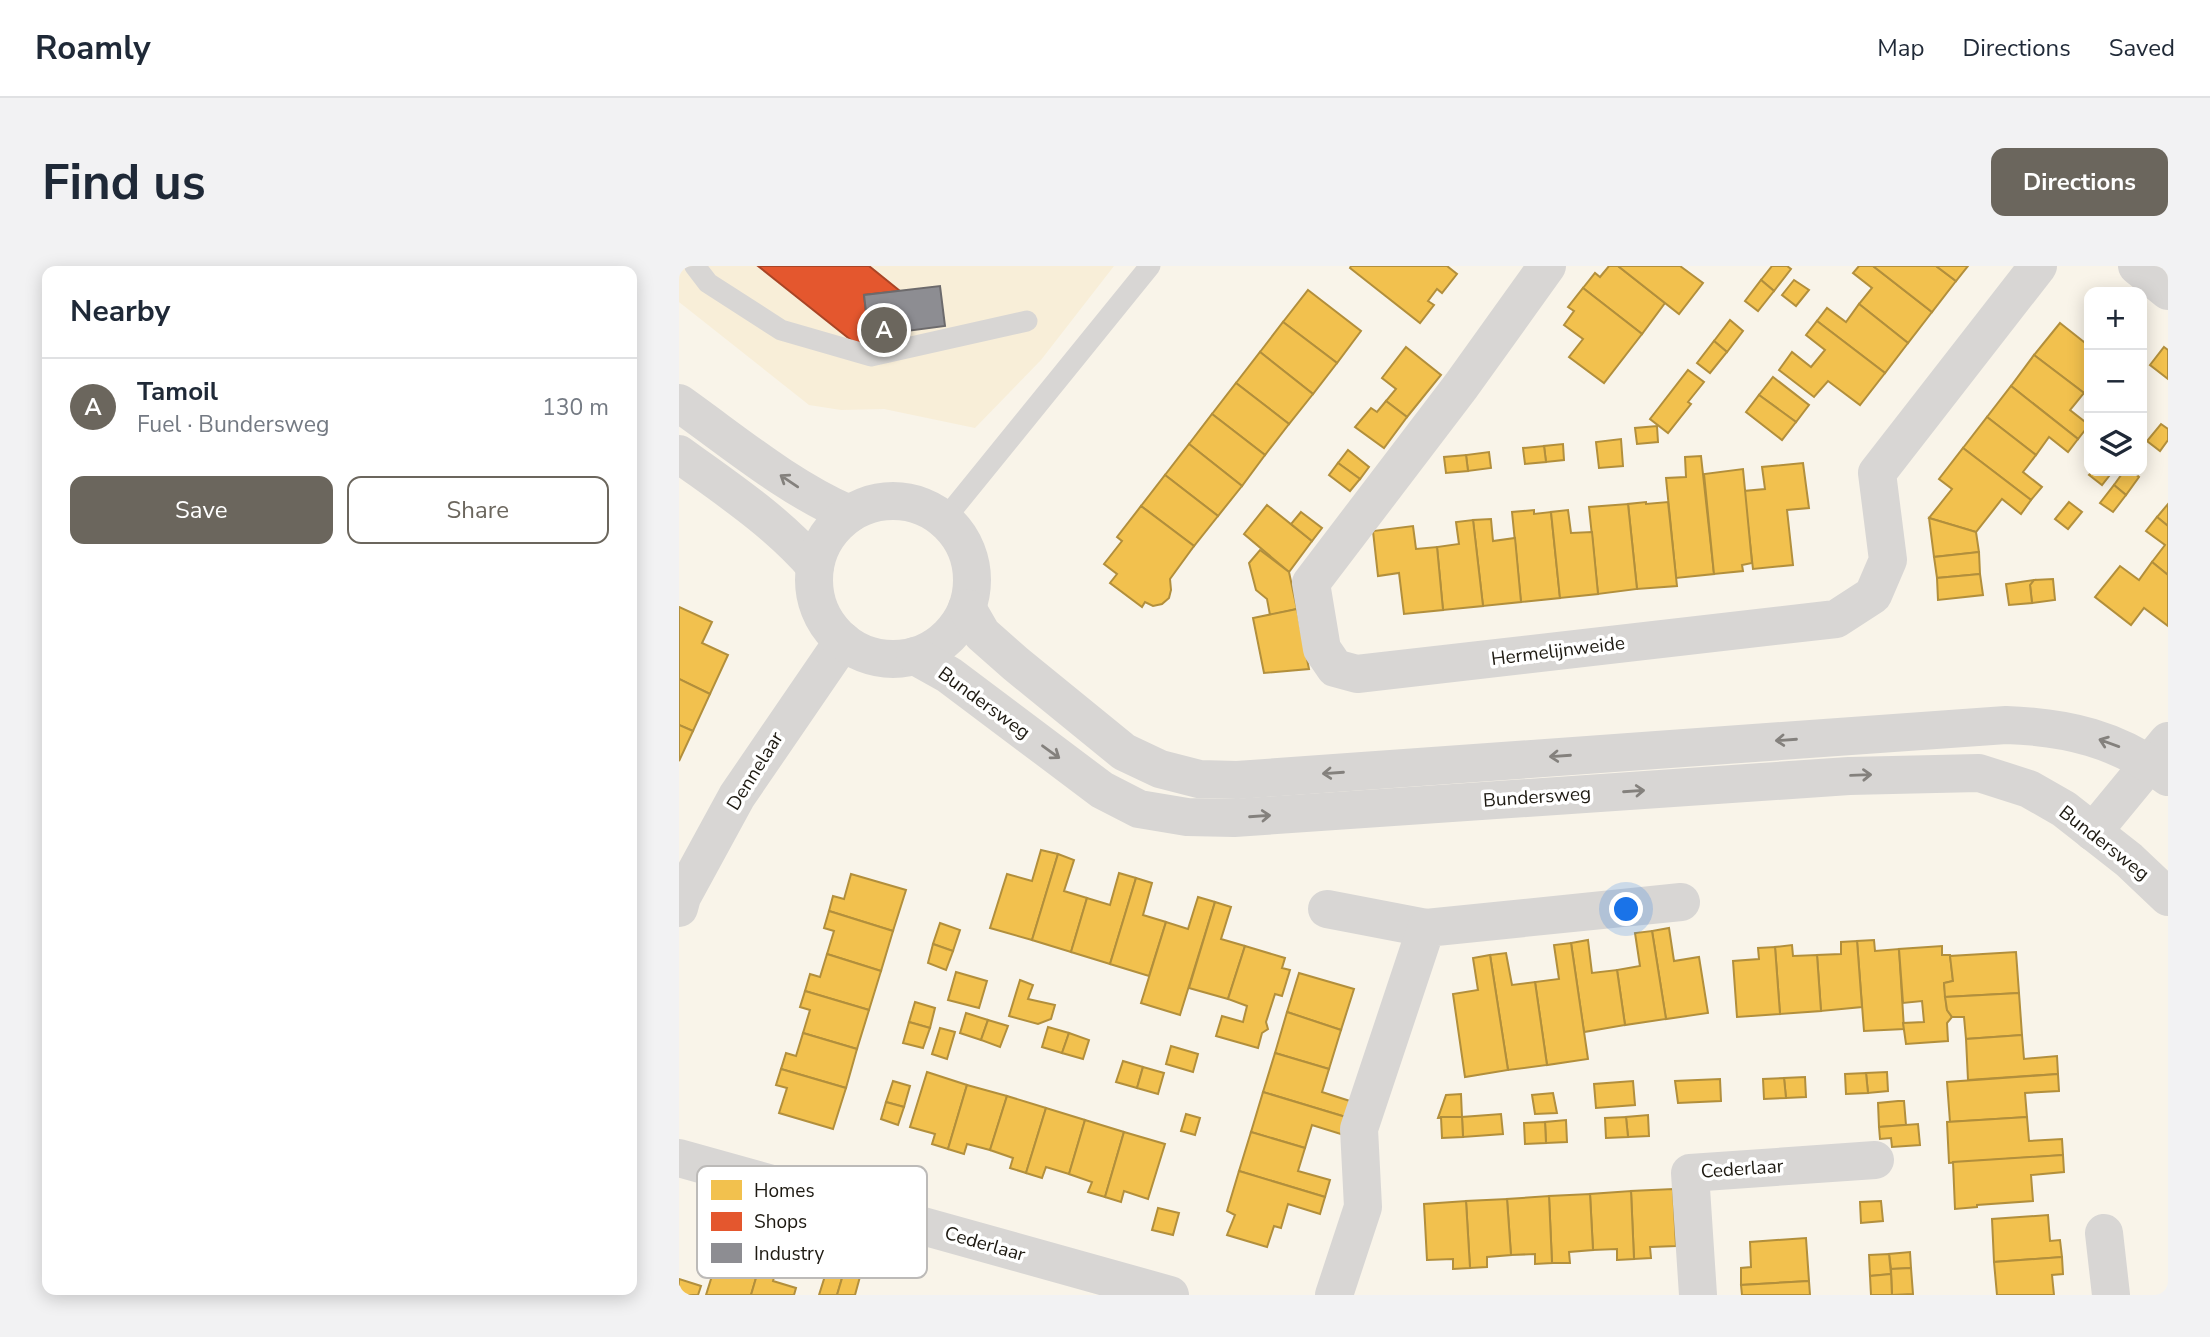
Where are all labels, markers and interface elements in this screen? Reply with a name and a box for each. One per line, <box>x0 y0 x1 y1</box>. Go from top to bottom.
text: Roamly <box>35 26 151 71</box>
text: Map <box>1877 32 1924 64</box>
text: Directions <box>1962 32 2071 64</box>
text: Saved <box>2109 32 2175 64</box>
button: Directions <box>1991 148 2168 216</box>
text: Find us <box>42 149 206 216</box>
map controls <box>2084 287 2147 476</box>
button: + <box>2084 287 2147 350</box>
text: Nearby <box>70 291 170 332</box>
pin: A <box>861 304 907 356</box>
button: − <box>2084 350 2147 413</box>
text: Tamoil <box>137 374 218 409</box>
text: A <box>84 392 102 423</box>
text: 130 m <box>542 392 609 423</box>
text: Fuel · Bundersweg <box>137 409 329 440</box>
button: layers <box>2084 413 2147 476</box>
one-way arrow <box>780 474 799 488</box>
button: Save <box>70 476 333 544</box>
button: Share <box>347 476 609 544</box>
street label: Hermelijnweide <box>1490 630 1626 672</box>
street label: Bundersweg <box>933 661 1035 745</box>
street label: Dennelaar <box>721 726 790 815</box>
one-way arrow <box>1776 734 1798 747</box>
one-way arrow <box>2099 736 2120 748</box>
one-way arrow <box>1041 744 1060 759</box>
one-way arrow <box>1549 750 1571 763</box>
one-way arrow <box>1321 766 1344 779</box>
one-way arrow <box>1849 769 1872 782</box>
street label: Bundersweg <box>1482 780 1592 814</box>
one-way arrow <box>1622 784 1645 797</box>
street label: Bundersweg <box>2053 799 2155 887</box>
one-way arrow <box>1248 810 1271 823</box>
your location <box>1609 892 1643 926</box>
street label: Cederlaar <box>1700 1153 1784 1185</box>
legend <box>697 1166 927 1278</box>
text: Homes <box>754 1178 815 1204</box>
text: Shops <box>754 1209 807 1235</box>
street label: Cederlaar <box>942 1220 1029 1268</box>
text: Industry <box>754 1241 824 1267</box>

